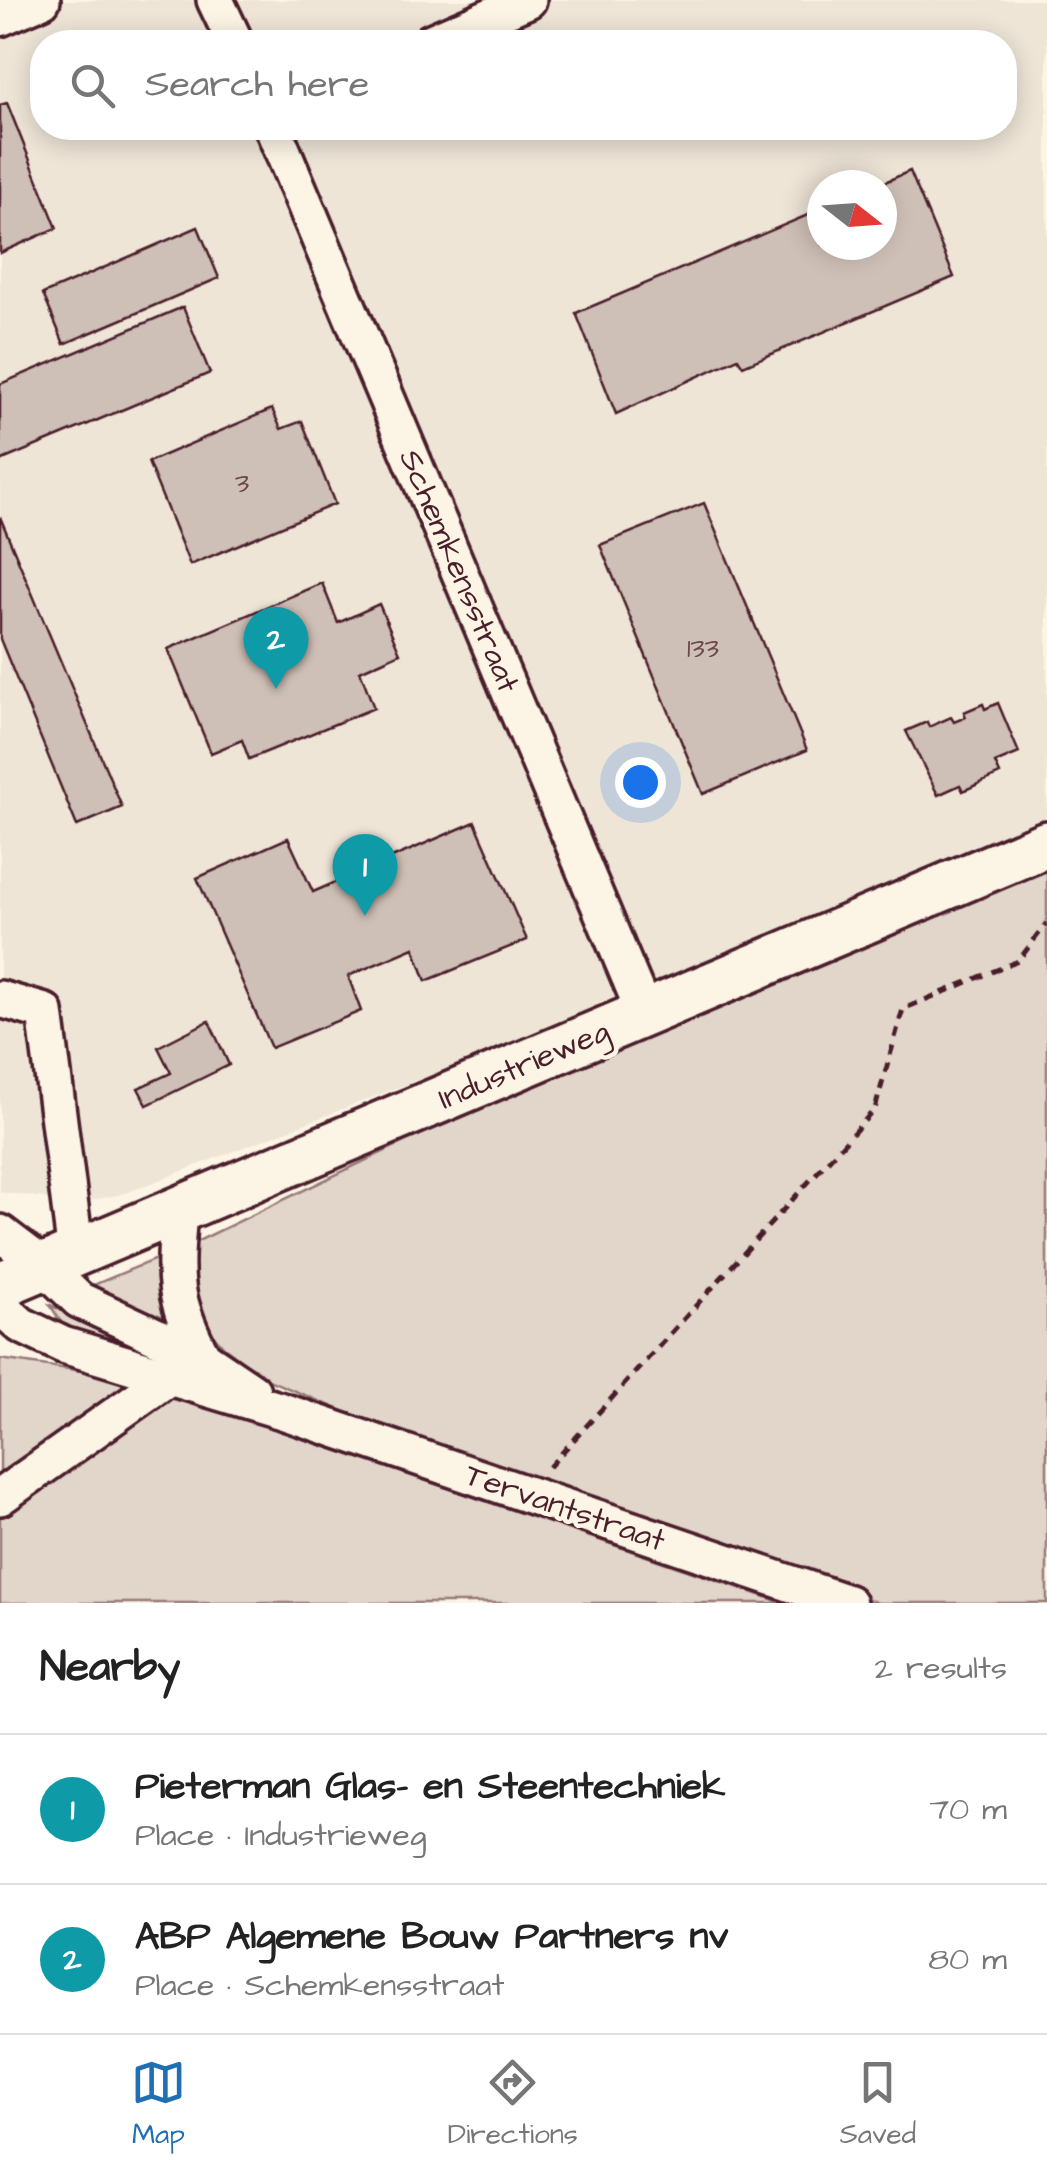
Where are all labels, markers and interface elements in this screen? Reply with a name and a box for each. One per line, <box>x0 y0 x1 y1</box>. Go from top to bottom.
search box <box>30 30 1017 140</box>
icon: search <box>65 58 120 113</box>
text: Search here <box>145 59 369 111</box>
north arrow <box>807 170 897 260</box>
street label: Schemkensstraat <box>387 443 531 700</box>
house number: 3 <box>235 464 249 503</box>
pin: 2 <box>244 606 308 689</box>
house number: 133 <box>687 629 719 668</box>
your location <box>615 757 666 808</box>
pin: 1 <box>332 834 398 916</box>
street label: Industrieweg <box>431 1009 617 1121</box>
street label: Tervantstraat <box>459 1453 671 1563</box>
text: Nearby <box>40 1639 180 1697</box>
text: 2 results <box>875 1646 1007 1691</box>
text: Pieterman Glas- en Steentechniek <box>135 1761 725 1813</box>
text: 1 <box>70 1787 75 1832</box>
text: 70 m <box>929 1787 1007 1832</box>
text: Place · Industrieweg <box>135 1813 426 1858</box>
text: ABP Algemene Bouw Partners nv <box>135 1911 728 1963</box>
text: 2 <box>63 1937 82 1982</box>
text: 80 m <box>928 1937 1007 1982</box>
text: Place · Schemkensstraat <box>135 1963 504 2008</box>
tab: Map <box>131 2055 186 2154</box>
tab: Directions <box>448 2055 578 2154</box>
tab: Saved <box>840 2055 916 2154</box>

